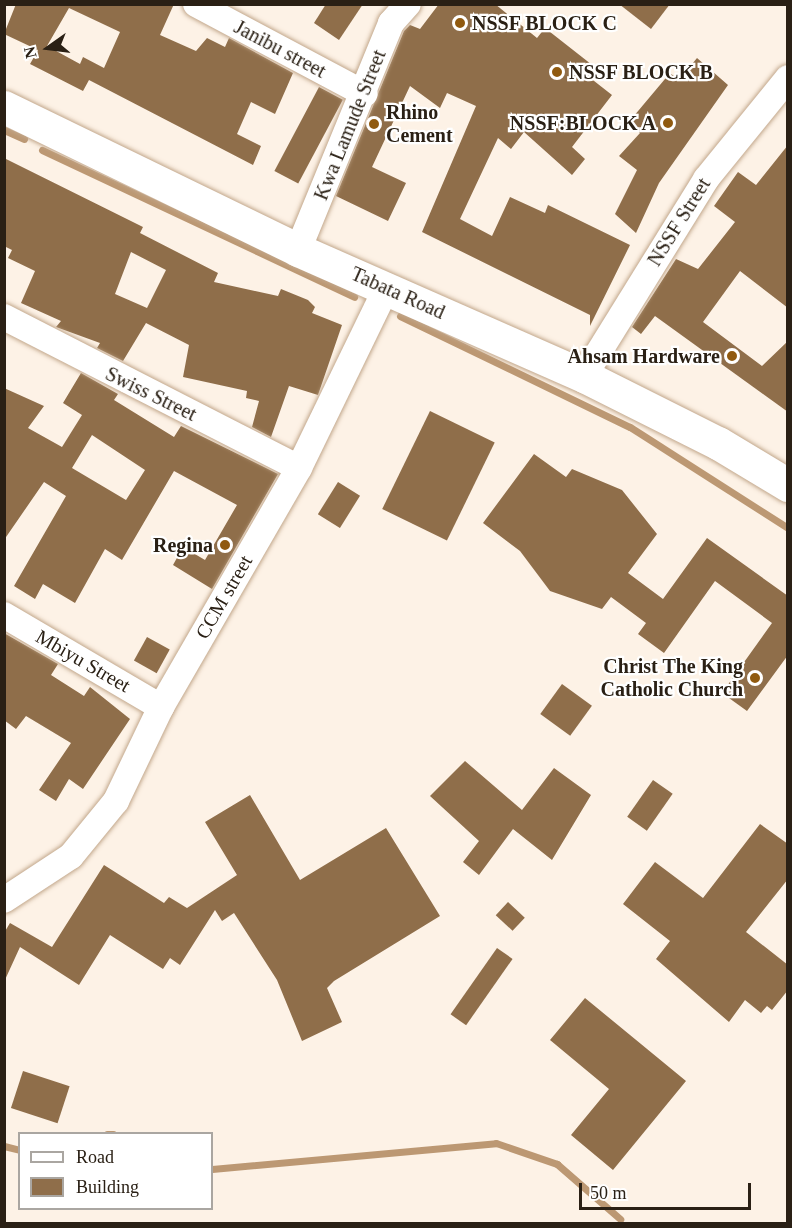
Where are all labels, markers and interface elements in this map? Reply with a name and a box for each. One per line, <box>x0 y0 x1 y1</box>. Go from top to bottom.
place label: NSSF BLOCK C <box>472 11 618 35</box>
street label: Janibu street <box>230 15 330 83</box>
marker: NSSF BLOCK C <box>453 16 467 30</box>
north arrow <box>18 18 78 78</box>
text: N <box>20 45 40 60</box>
street label: Kwa Lamude Street <box>309 46 391 204</box>
place label: NSSF BLOCK B <box>569 60 713 84</box>
marker: NSSF BLOCK B <box>550 65 564 79</box>
place label: Rhino Cement <box>386 100 453 147</box>
place label: NSSF:BLOCK A <box>509 111 656 135</box>
marker: NSSF:BLOCK A <box>661 116 675 130</box>
marker: Rhino Cement <box>367 117 381 131</box>
street label: NSSF Street <box>642 173 716 271</box>
street label: Tabata Road <box>347 262 449 324</box>
place label: Ahsam Hardware <box>568 344 720 368</box>
marker: Ahsam Hardware <box>725 349 739 363</box>
street label: Swiss Street <box>102 362 200 426</box>
place label: Regina <box>153 533 213 557</box>
marker: Regina <box>218 538 232 552</box>
street label: CCM street <box>190 551 258 643</box>
street label: Mbiyu Street <box>32 624 134 698</box>
place label: Christ The King Catholic Church <box>601 654 743 701</box>
marker: Christ The King Catholic Church <box>748 671 762 685</box>
legend <box>18 1132 213 1210</box>
text: Road <box>76 1147 114 1167</box>
scale bar <box>582 1171 754 1209</box>
text: Building <box>76 1177 139 1197</box>
text: 50 m <box>590 1183 627 1203</box>

